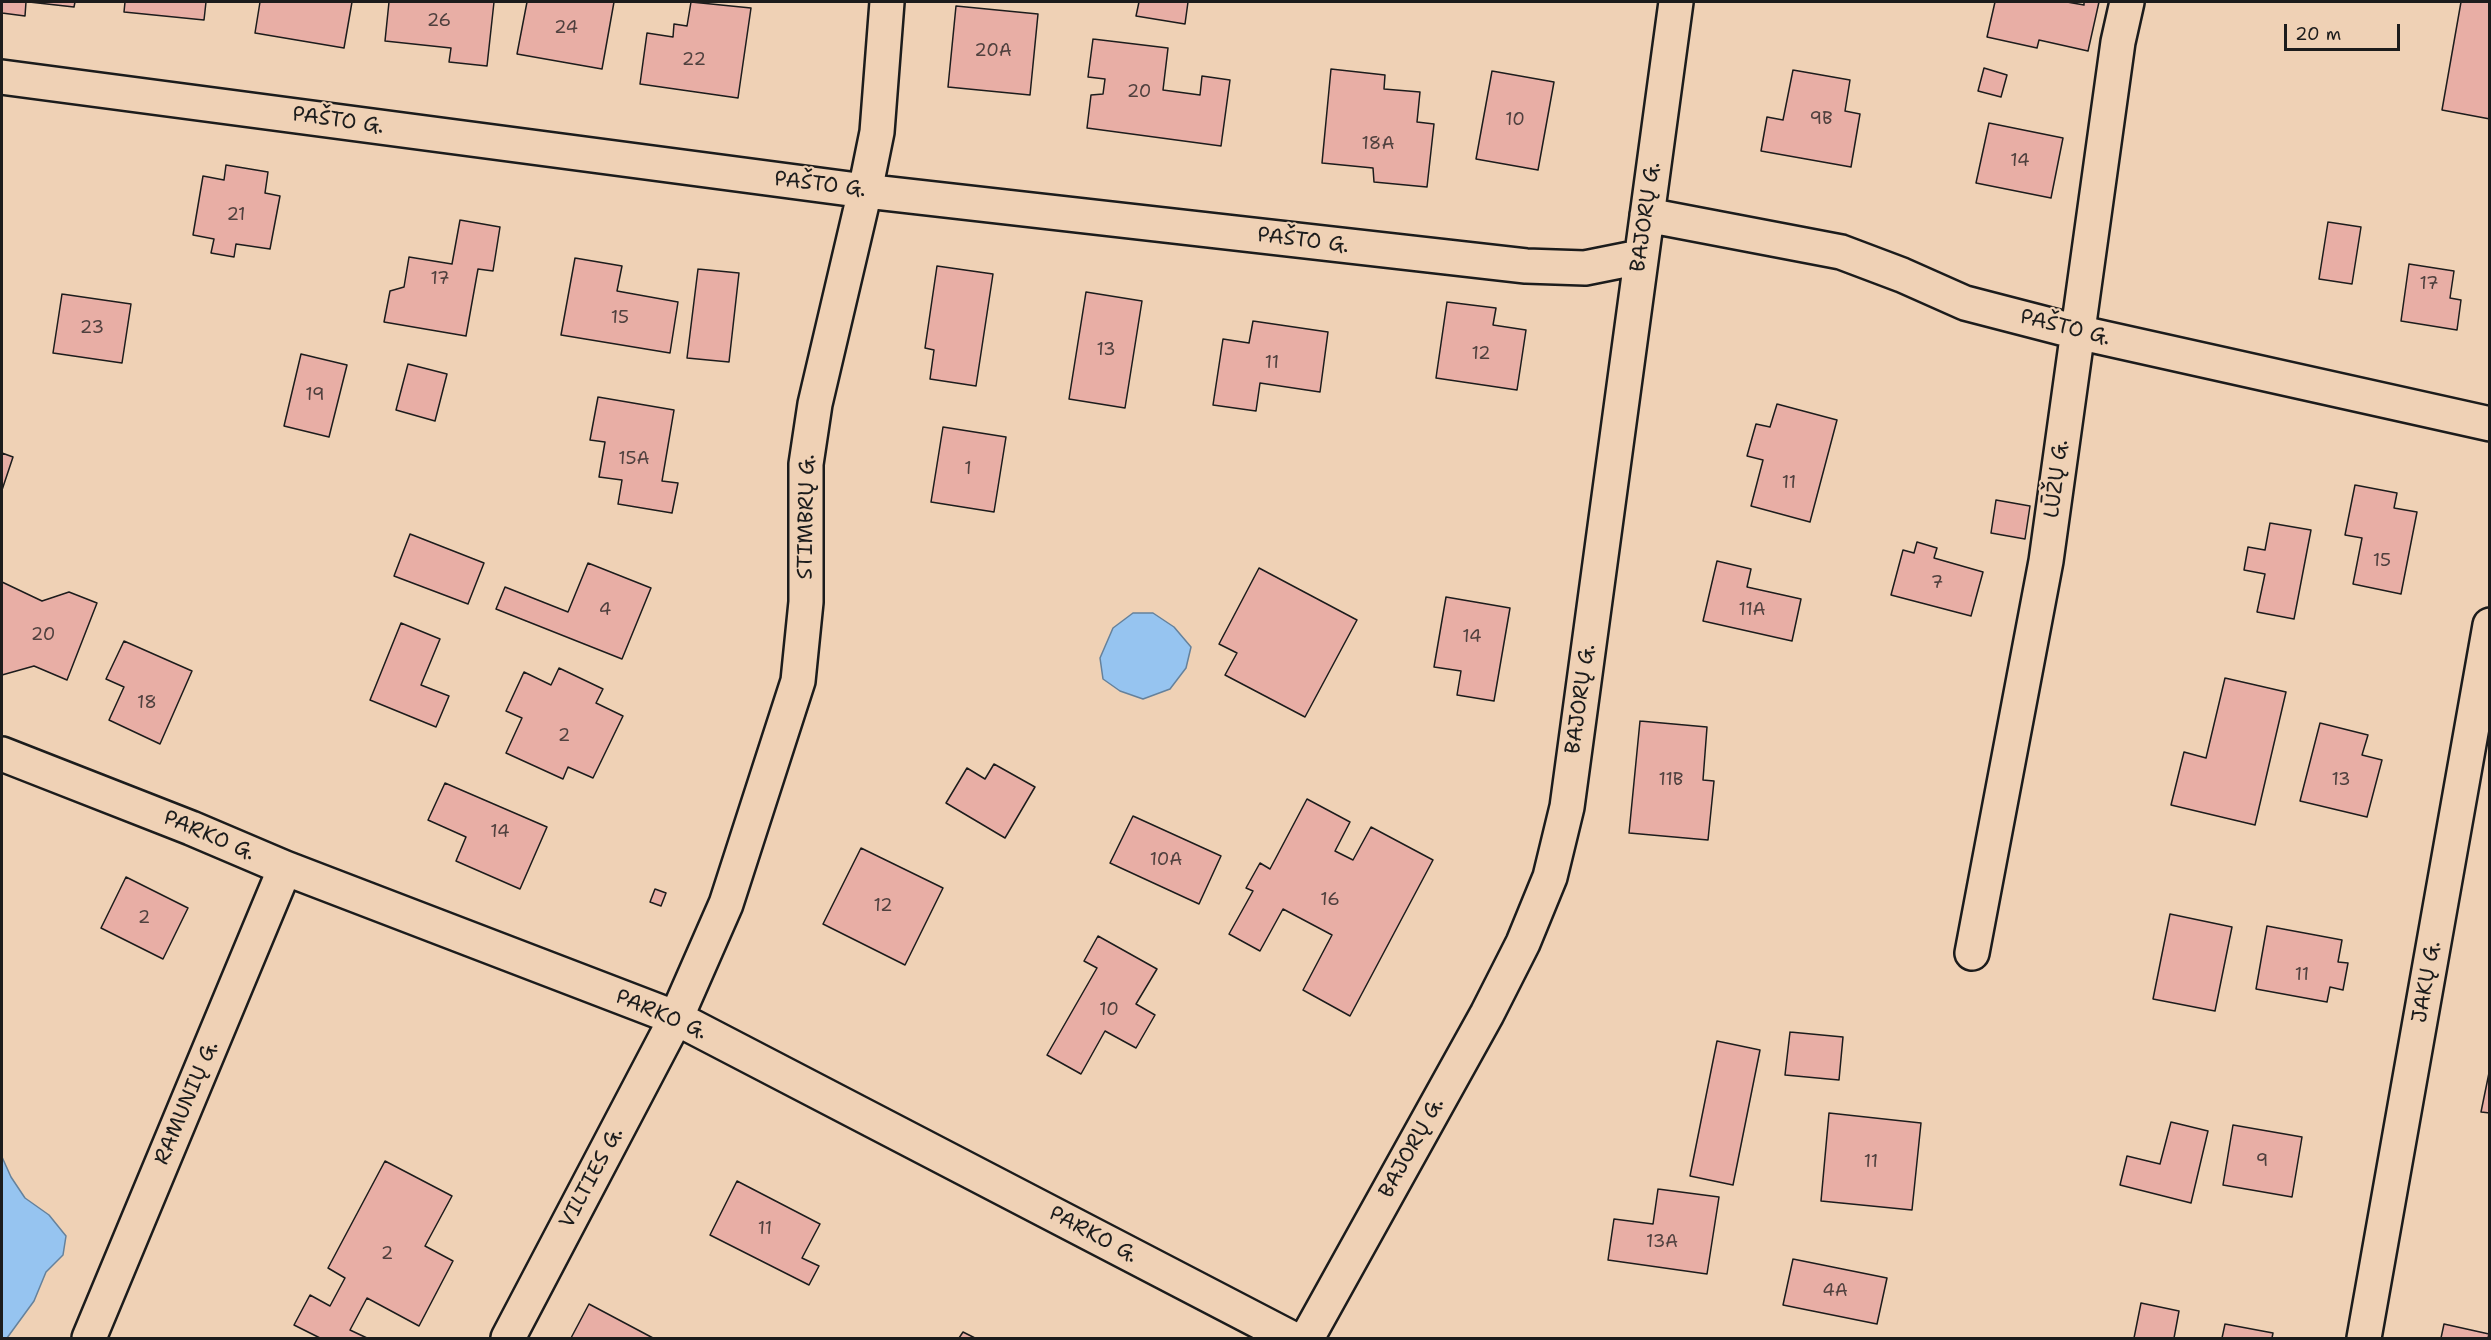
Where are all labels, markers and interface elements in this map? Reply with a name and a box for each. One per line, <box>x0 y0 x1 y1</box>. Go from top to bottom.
house number: 26 <box>427 10 451 32</box>
scale bar <box>2287 12 2402 50</box>
house number: 24 <box>554 17 578 39</box>
text: 20 m <box>2295 22 2341 46</box>
house number: 20A <box>974 40 1012 62</box>
house number: 22 <box>682 49 706 71</box>
house number: 20 <box>1127 81 1151 103</box>
street label: PAŠTO G. <box>291 102 385 140</box>
house number: 9B <box>1809 108 1833 130</box>
house number: 10 <box>1505 109 1525 131</box>
house number: 18A <box>1362 133 1394 155</box>
house number: 14 <box>2010 150 2030 172</box>
street label: BAJORŲ G. <box>1626 160 1666 274</box>
street label: PAŠTO G. <box>773 167 867 203</box>
house number: 21 <box>226 204 246 226</box>
street label: PAŠTO G. <box>1256 223 1350 259</box>
house number: 17 <box>430 268 450 290</box>
house number: 17 <box>2419 273 2439 295</box>
street label: PAŠTO G. <box>2017 305 2113 351</box>
house number: 15 <box>611 307 629 329</box>
house number: 23 <box>80 317 104 339</box>
house number: 13 <box>1096 339 1116 361</box>
house number: 12 <box>1471 343 1491 365</box>
house number: 11 <box>1265 352 1279 374</box>
house number: 19 <box>305 384 325 406</box>
street label: LŪŽŲ G. <box>2040 438 2074 520</box>
house number: 15A <box>618 448 650 470</box>
street label: STIMBRŲ G. <box>793 454 821 580</box>
house number: 1 <box>964 458 972 480</box>
house number: 11 <box>1782 472 1796 494</box>
house number: 15 <box>2373 550 2391 572</box>
house number: 7 <box>1931 572 1943 594</box>
house number: 4 <box>599 599 611 621</box>
house number: 11A <box>1739 599 1765 621</box>
house number: 20 <box>31 624 55 646</box>
house number: 14 <box>1462 626 1482 648</box>
street label: BAJORŲ G. <box>1561 642 1601 756</box>
house number: 18 <box>137 692 157 714</box>
house number: 2 <box>558 725 570 747</box>
house number: 11B <box>1659 769 1683 791</box>
house number: 13 <box>2331 769 2351 791</box>
street label: PARKO G. <box>160 806 258 866</box>
house number: 14 <box>490 821 510 843</box>
house number: 10A <box>1150 849 1182 871</box>
house number: 16 <box>1320 889 1340 911</box>
house number: 12 <box>873 895 893 917</box>
house number: 2 <box>138 907 150 929</box>
street label: JAKŲ G. <box>2407 939 2447 1025</box>
house number: 11 <box>2295 964 2309 986</box>
street label: PARKO G. <box>612 985 710 1045</box>
house number: 10 <box>1099 999 1119 1021</box>
street label: RAMUNIŲ G. <box>150 1037 224 1169</box>
street label: BAJORŲ G. <box>1374 1093 1450 1203</box>
street label: VILTIES G. <box>555 1123 629 1233</box>
house number: 9 <box>2256 1150 2268 1172</box>
house number: 11 <box>1864 1151 1878 1173</box>
street label: PARKO G. <box>1044 1201 1142 1269</box>
house number: 11 <box>758 1218 772 1240</box>
house number: 13A <box>1646 1231 1678 1253</box>
house number: 2 <box>381 1243 393 1265</box>
house number: 4A <box>1822 1280 1848 1302</box>

